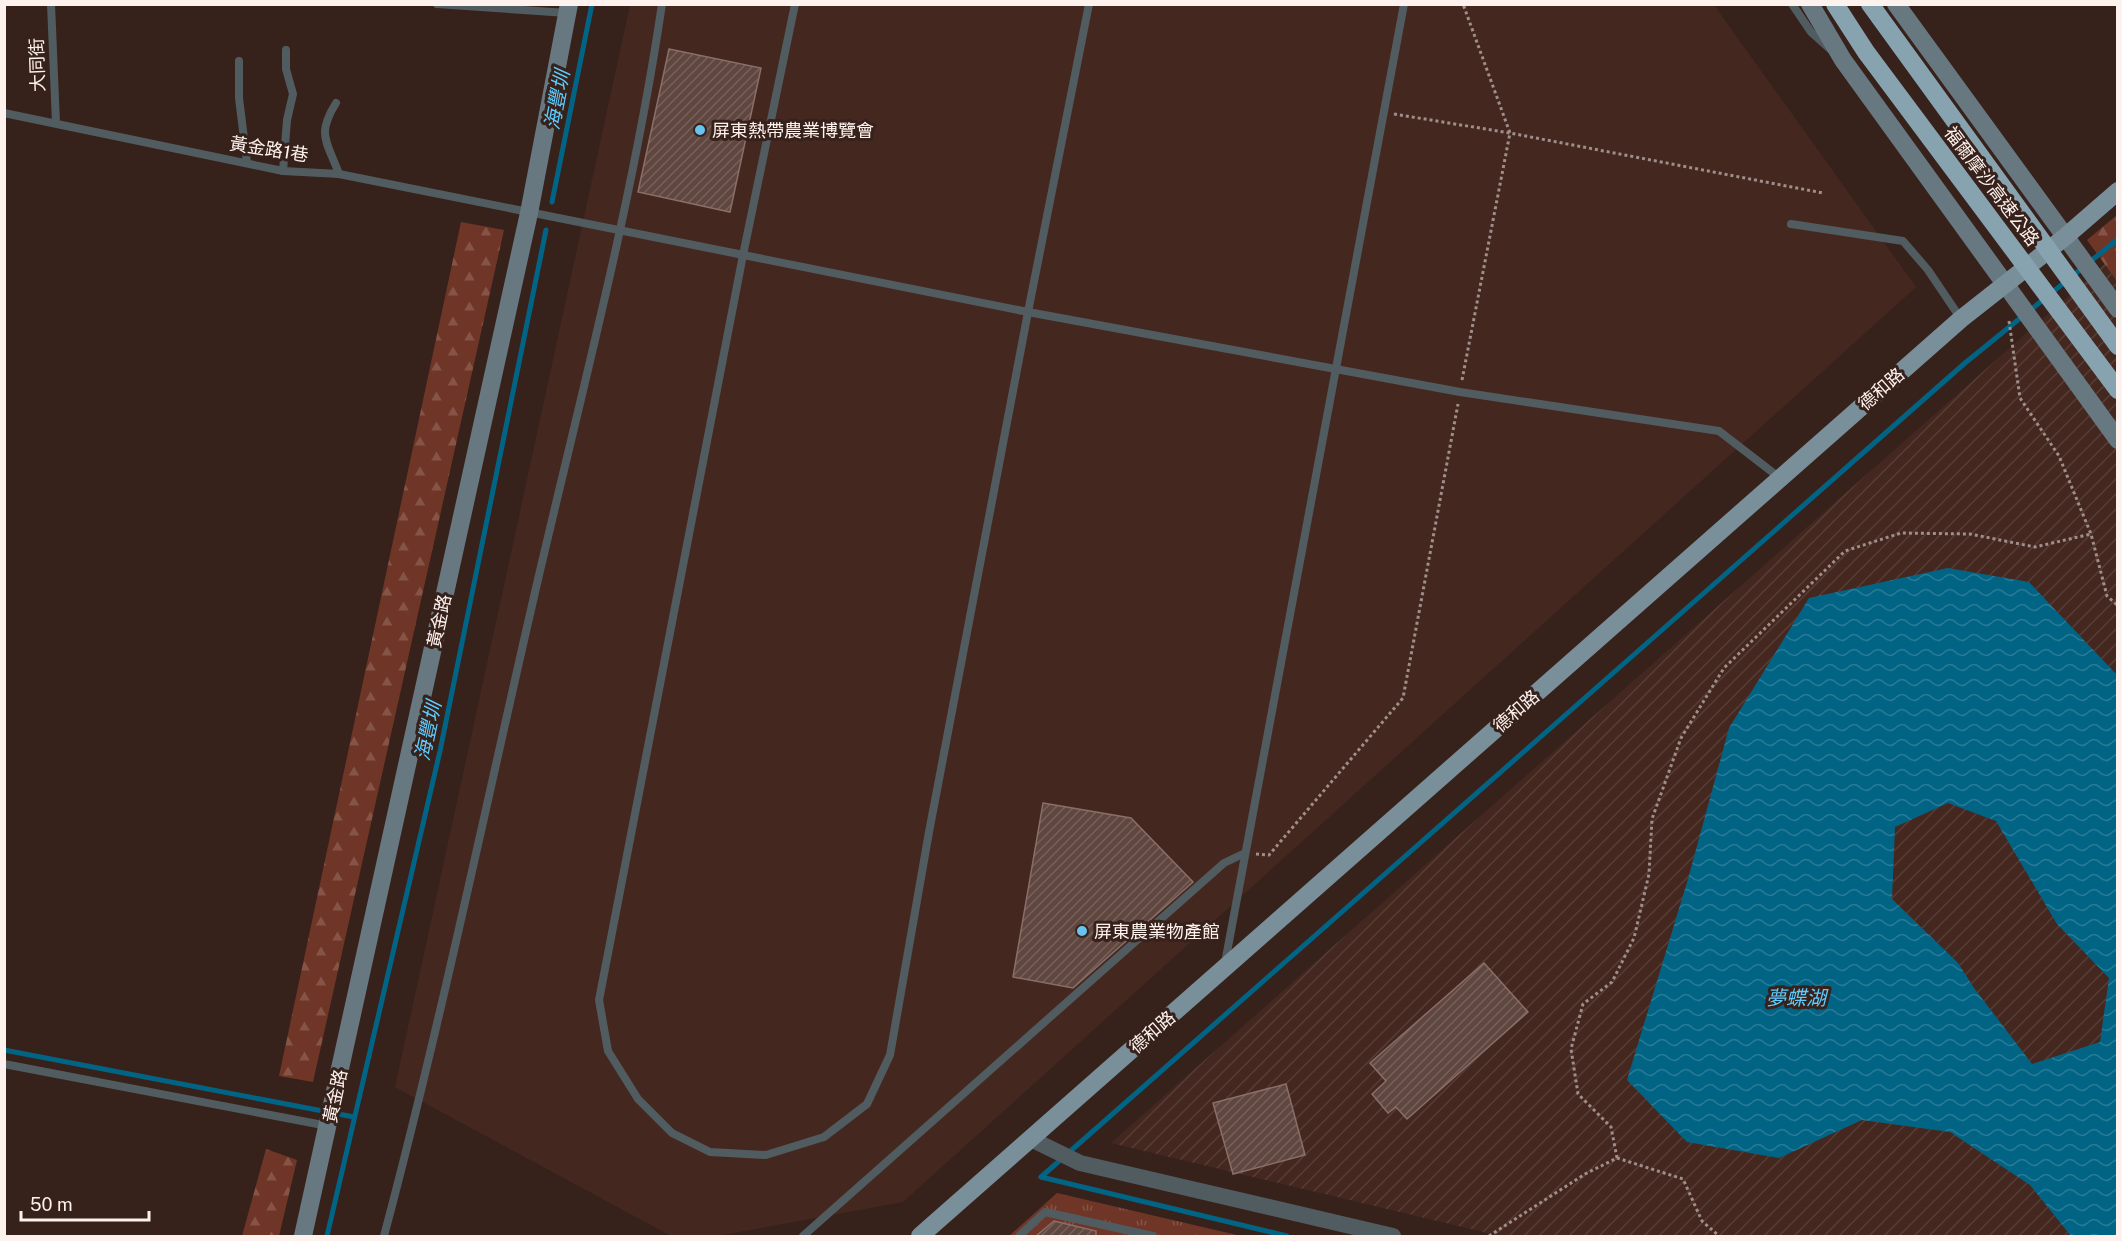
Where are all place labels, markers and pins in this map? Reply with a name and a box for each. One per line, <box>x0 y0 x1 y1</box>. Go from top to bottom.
place label: 屏東熱帶農業博覽會 <box>712 120 874 141</box>
marker: 屏東熱帶農業博覽會 <box>693 123 707 137</box>
place label: 屏東農業物產館 <box>1094 921 1220 942</box>
marker: 屏東農業物產館 <box>1075 924 1089 938</box>

